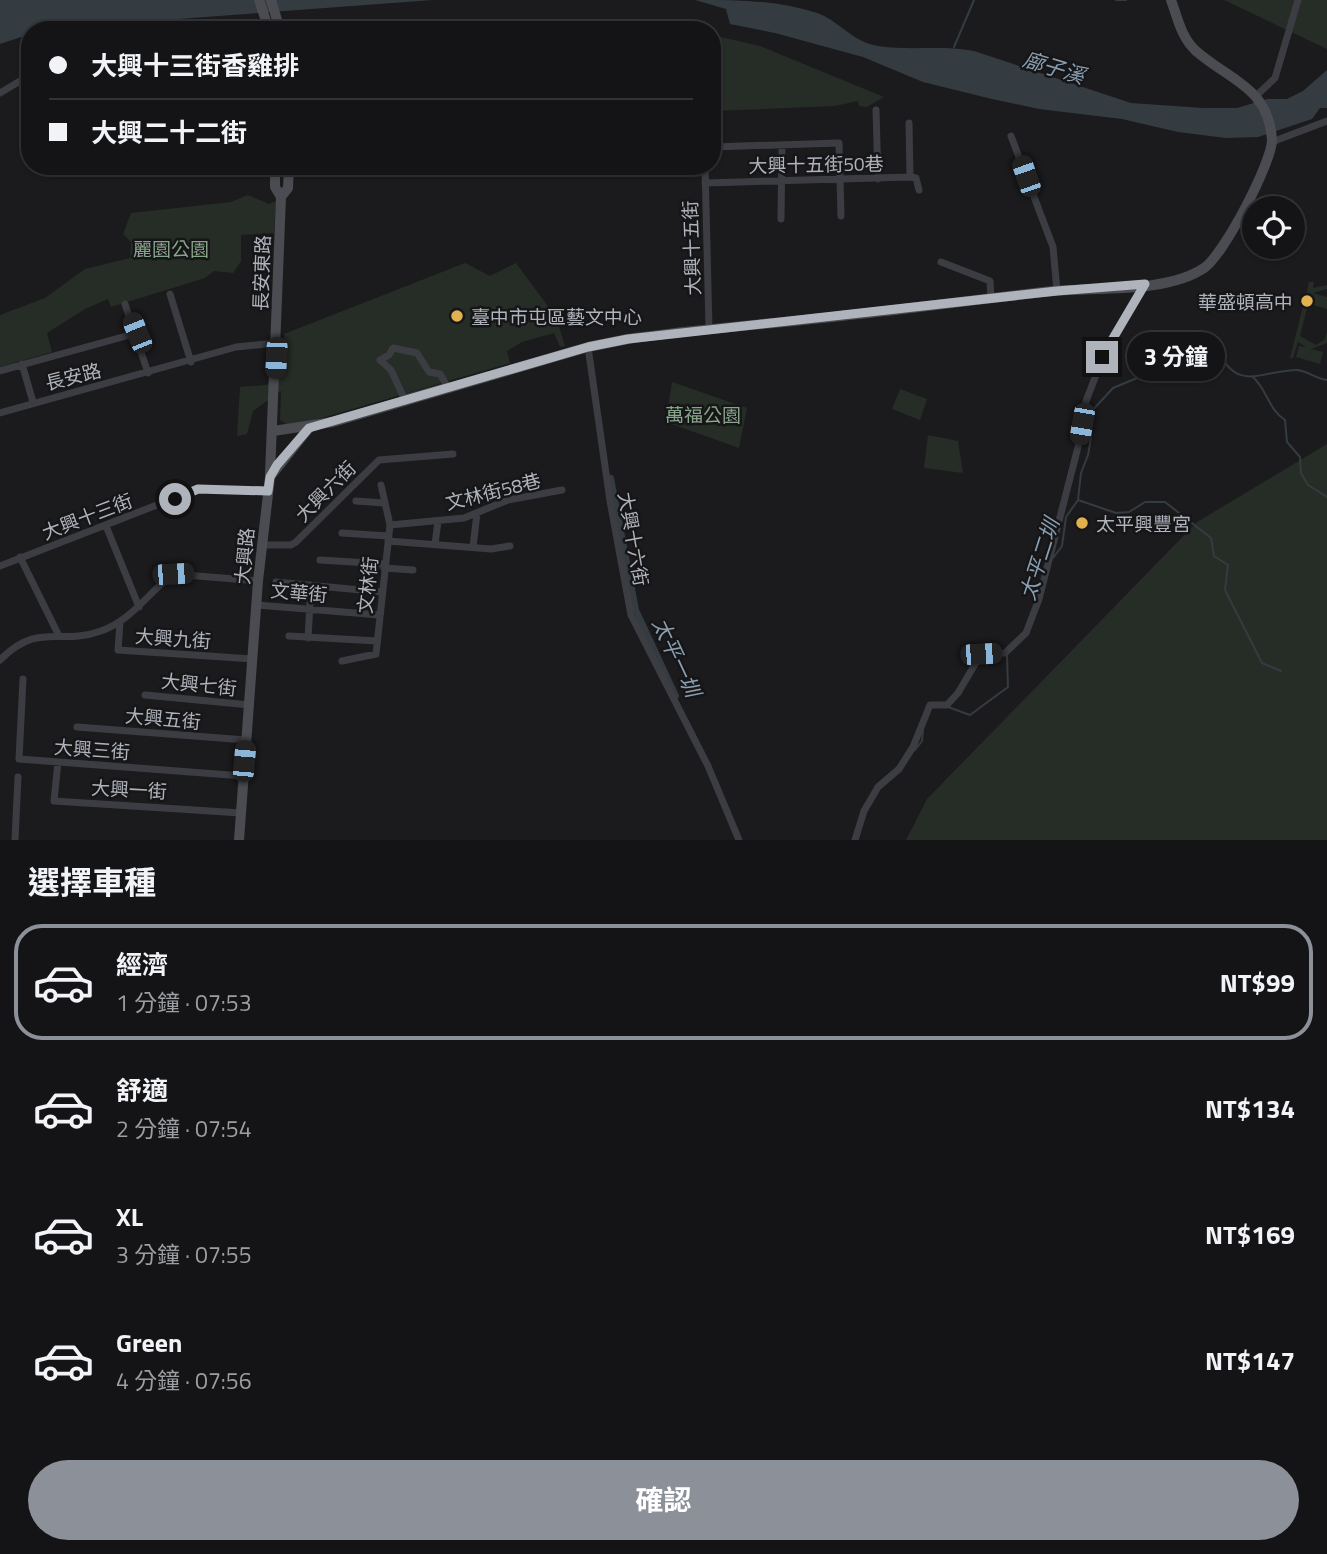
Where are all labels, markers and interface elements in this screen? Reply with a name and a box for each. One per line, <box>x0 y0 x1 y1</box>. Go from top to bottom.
water label: 廍子溪 <box>1019 42 1092 92</box>
text: 大興十三街香雞排 <box>91 46 299 85</box>
text: 大興二十二街 <box>91 113 247 152</box>
street label: 大興十五街50巷 <box>748 148 884 180</box>
car <box>1010 153 1043 199</box>
map controls <box>1242 196 1305 259</box>
button: locate <box>1242 196 1305 259</box>
street label: 大興十五街 <box>675 200 707 296</box>
park label: 麗園公園 <box>133 234 209 263</box>
street label: 長安東路 <box>245 235 277 311</box>
place label: 華盛頓高中 <box>1198 287 1293 316</box>
marker: 華盛頓高中 <box>1299 293 1315 309</box>
place label: 臺中市屯區藝文中心 <box>471 302 642 331</box>
marker: 臺中市屯區藝文中心 <box>449 308 465 324</box>
car <box>120 310 155 356</box>
callout: 3 分鐘 <box>1126 332 1224 382</box>
car <box>265 336 288 380</box>
text: 3 分鐘 <box>1144 339 1208 374</box>
route end <box>1086 341 1118 373</box>
street label: 長安路 <box>42 355 104 397</box>
park label: 萬福公園 <box>665 400 741 429</box>
car <box>1069 401 1096 447</box>
street label: 大興六街 <box>288 454 362 528</box>
street label: 文林街58巷 <box>442 465 544 517</box>
route start <box>159 483 191 515</box>
street label: 大興十三街 <box>37 485 137 547</box>
street label: 大興十六街 <box>611 490 657 588</box>
place label: 太平興豐宮 <box>1096 509 1191 538</box>
water label: 太平二圳 <box>1011 511 1068 604</box>
marker: 太平興豐宮 <box>1074 515 1090 531</box>
street label: 大興路 <box>227 526 261 586</box>
street label: 文林街 <box>350 555 384 615</box>
car <box>152 562 195 586</box>
street label: 文華街 <box>269 575 329 609</box>
water label: 太平一圳 <box>645 612 711 705</box>
street label: 大興九街 <box>134 621 212 655</box>
car <box>960 642 1003 666</box>
street label: 大興七街 <box>160 666 238 702</box>
street label: 大興五街 <box>124 700 202 736</box>
street label: 大興三街 <box>53 732 131 766</box>
car <box>232 739 257 783</box>
street label: 大興一街 <box>90 773 168 805</box>
text: 選擇車種 <box>28 858 156 906</box>
text: 經濟 <box>116 945 168 984</box>
icon: car <box>32 951 95 1014</box>
text: NT$99 <box>1220 963 1295 1002</box>
text: 1 分鐘 · 07:53 <box>116 985 252 1020</box>
text: 舒適 <box>116 1071 168 1110</box>
icon: car <box>32 1077 95 1140</box>
text: NT$134 <box>1205 1089 1295 1128</box>
text: 2 分鐘 · 07:54 <box>116 1111 252 1146</box>
text: XL <box>116 1197 143 1236</box>
icon: car <box>32 1203 95 1266</box>
text: NT$169 <box>1205 1215 1295 1254</box>
text: 3 分鐘 · 07:55 <box>116 1237 252 1272</box>
text: Green <box>116 1323 182 1362</box>
icon: car <box>32 1329 95 1392</box>
text: NT$147 <box>1205 1341 1295 1380</box>
text: 4 分鐘 · 07:56 <box>116 1363 252 1398</box>
button: 確認 <box>28 1460 1299 1540</box>

